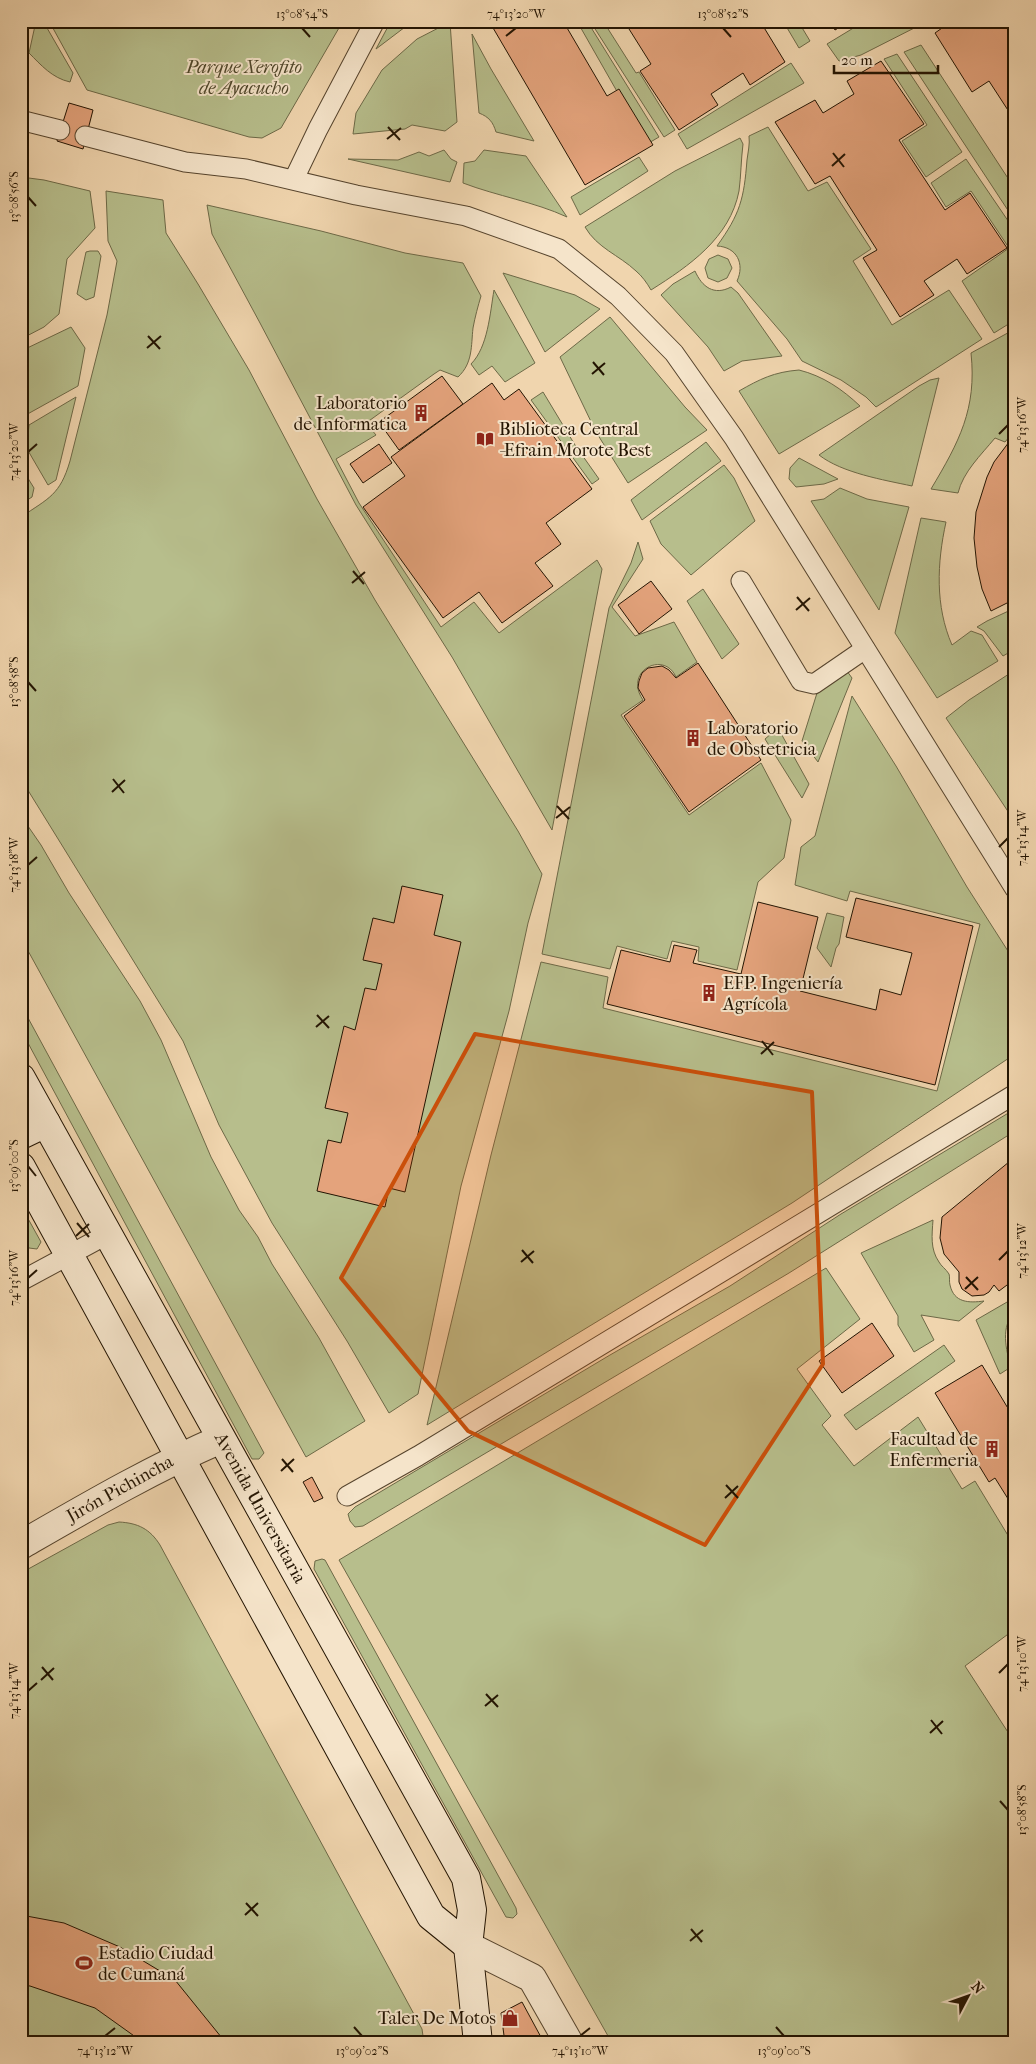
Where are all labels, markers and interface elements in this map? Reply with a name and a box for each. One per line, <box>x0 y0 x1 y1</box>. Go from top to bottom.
text: 13°08'54"S <box>276 7 328 21</box>
text: 74°13'20"W <box>487 7 546 21</box>
text: 13°08'52"S <box>697 7 749 21</box>
scale bar <box>834 42 937 74</box>
text: 20 m <box>841 51 873 69</box>
park label: Parque Xerofito de Ayacucho <box>185 57 302 99</box>
text: 13°08'56"S <box>7 171 21 223</box>
place label: Laboratorio de Informatica <box>294 393 408 435</box>
text: 74°13'16"W <box>1015 396 1029 453</box>
building icon: Laboratorio de Informatica <box>411 403 431 423</box>
place label: Biblioteca Central -Efrain Morote Best <box>499 419 651 461</box>
text: 74°13'20"W <box>7 422 21 481</box>
library icon: Biblioteca Central -Efrain Morote Best <box>475 429 495 449</box>
text: 13°08'58"S <box>7 657 21 707</box>
place label: Laboratorio de Obstetricia <box>707 718 817 760</box>
building icon: Laboratorio de Obstetricia <box>683 728 703 748</box>
text: 74°13'14"W <box>1015 809 1029 866</box>
text: 74°13'18"W <box>7 836 21 893</box>
place label: EFP. Ingeniería Agrícola <box>722 973 843 1015</box>
building icon: EFP. Ingeniería Agrícola <box>699 983 719 1003</box>
text: 13°09'00"S <box>7 1139 21 1193</box>
text: 74°13'12"W <box>1015 1222 1029 1279</box>
text: 74°13'16"W <box>7 1249 21 1306</box>
street label: Avenida Universitaria <box>209 1428 310 1588</box>
place label: Facultad de Enfermeria <box>889 1429 979 1471</box>
building icon: Facultad de Enfermeria <box>982 1439 1002 1459</box>
street label: Jirón Pichincha <box>61 1451 178 1528</box>
text: 74°13'10"W <box>1015 1635 1029 1692</box>
text: 74°13'14"W <box>7 1662 21 1719</box>
text: 13°08'58"S <box>1015 1785 1029 1835</box>
place label: Estadio Ciudad de Cumaná <box>98 1943 214 1985</box>
sports icon: Estadio Ciudad de Cumaná <box>74 1953 94 1973</box>
north arrow <box>944 1972 994 2022</box>
text: N <box>968 1978 988 1998</box>
place label: Taler De Motos <box>378 2008 496 2029</box>
shop icon: Taler De Motos <box>500 2008 520 2028</box>
text: 74°13'12"W <box>77 2044 134 2058</box>
text: 13°09'02"S <box>336 2044 388 2058</box>
text: 74°13'10"W <box>552 2044 609 2058</box>
text: 13°09'00"S <box>757 2044 811 2058</box>

